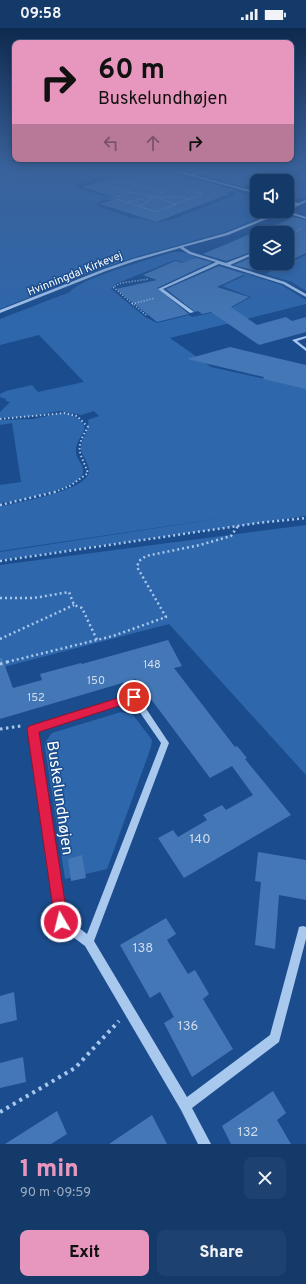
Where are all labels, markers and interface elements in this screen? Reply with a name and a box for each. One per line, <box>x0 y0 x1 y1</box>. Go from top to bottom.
text: 09:58 <box>20 5 61 24</box>
text: 60 m <box>98 53 165 89</box>
icon: right <box>32 56 84 108</box>
text: Buskelundhøjen <box>98 88 228 111</box>
icon: left <box>100 132 122 154</box>
icon: ahead <box>142 132 164 154</box>
icon: right <box>184 132 206 154</box>
map controls <box>250 174 294 270</box>
button: sound <box>250 174 294 218</box>
button: layers <box>250 226 294 270</box>
street label: Hvinningdal Kirkevej <box>25 249 125 299</box>
house number: 148 <box>143 658 161 672</box>
house number: 150 <box>87 674 105 688</box>
pin <box>117 680 151 714</box>
icon: arrive <box>123 686 145 708</box>
house number: 152 <box>27 691 45 705</box>
street label: Buskelundhøjen <box>41 740 77 856</box>
house number: 140 <box>189 832 211 848</box>
position arrow <box>40 901 82 943</box>
house number: 138 <box>133 941 153 957</box>
house number: 136 <box>178 1019 198 1035</box>
house number: 132 <box>238 1125 258 1141</box>
text: 1 min <box>20 1155 79 1185</box>
button: close <box>244 1157 286 1199</box>
text: 90 m · 09:59 <box>20 1185 91 1201</box>
button: Exit <box>20 1230 149 1276</box>
button: Share <box>157 1230 286 1276</box>

